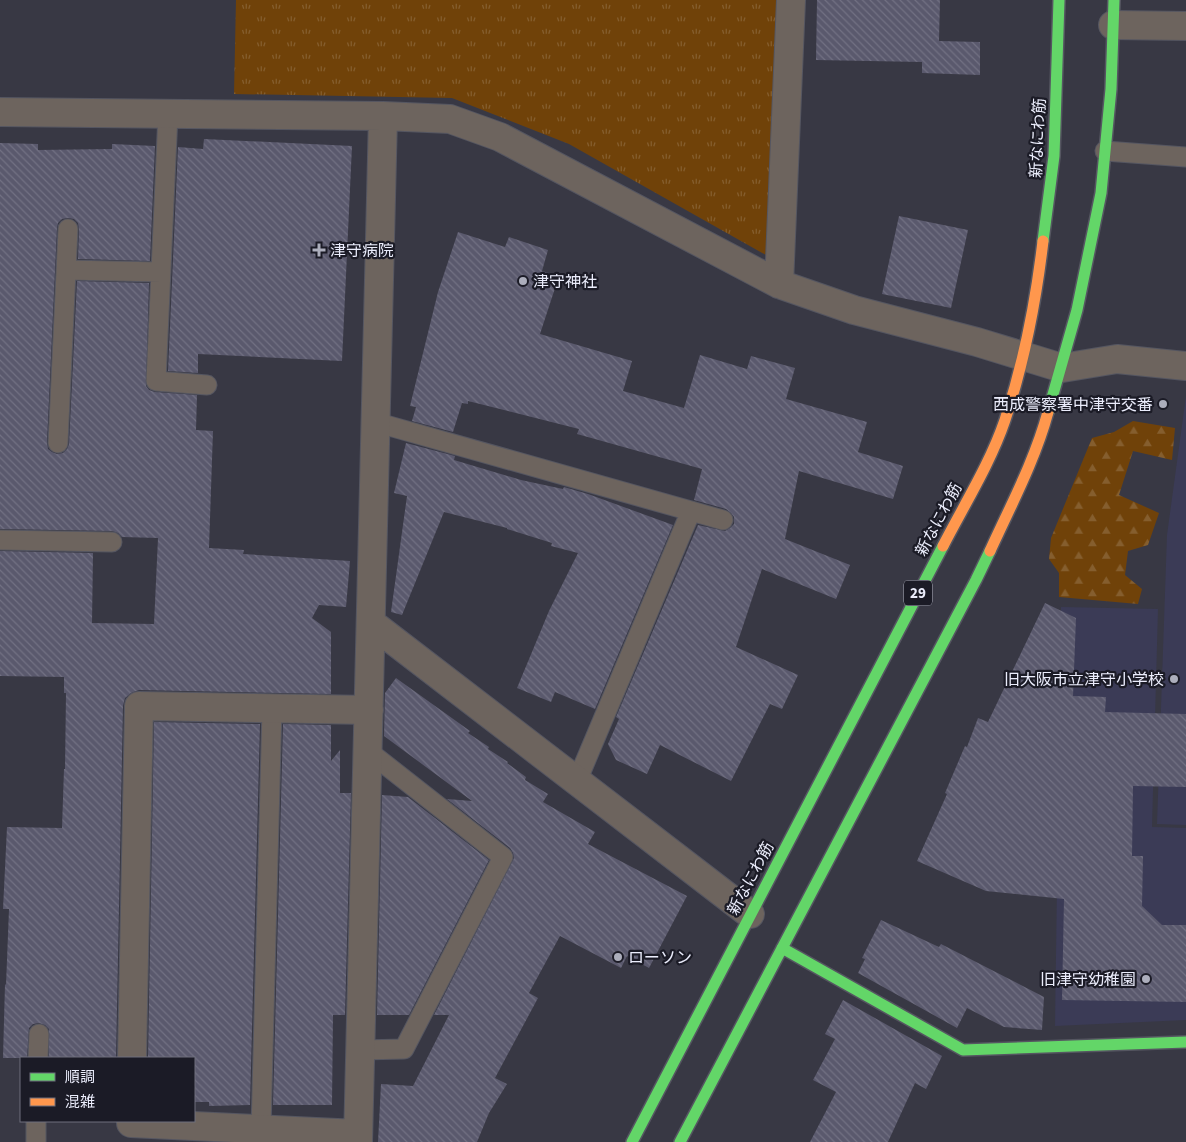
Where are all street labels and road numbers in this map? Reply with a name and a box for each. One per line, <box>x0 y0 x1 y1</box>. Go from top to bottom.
street label: 新なにわ筋 <box>1025 98 1051 179</box>
street label: 新なにわ筋 <box>910 479 967 560</box>
road number: 29 <box>904 580 932 606</box>
street label: 新なにわ筋 <box>722 838 779 919</box>

